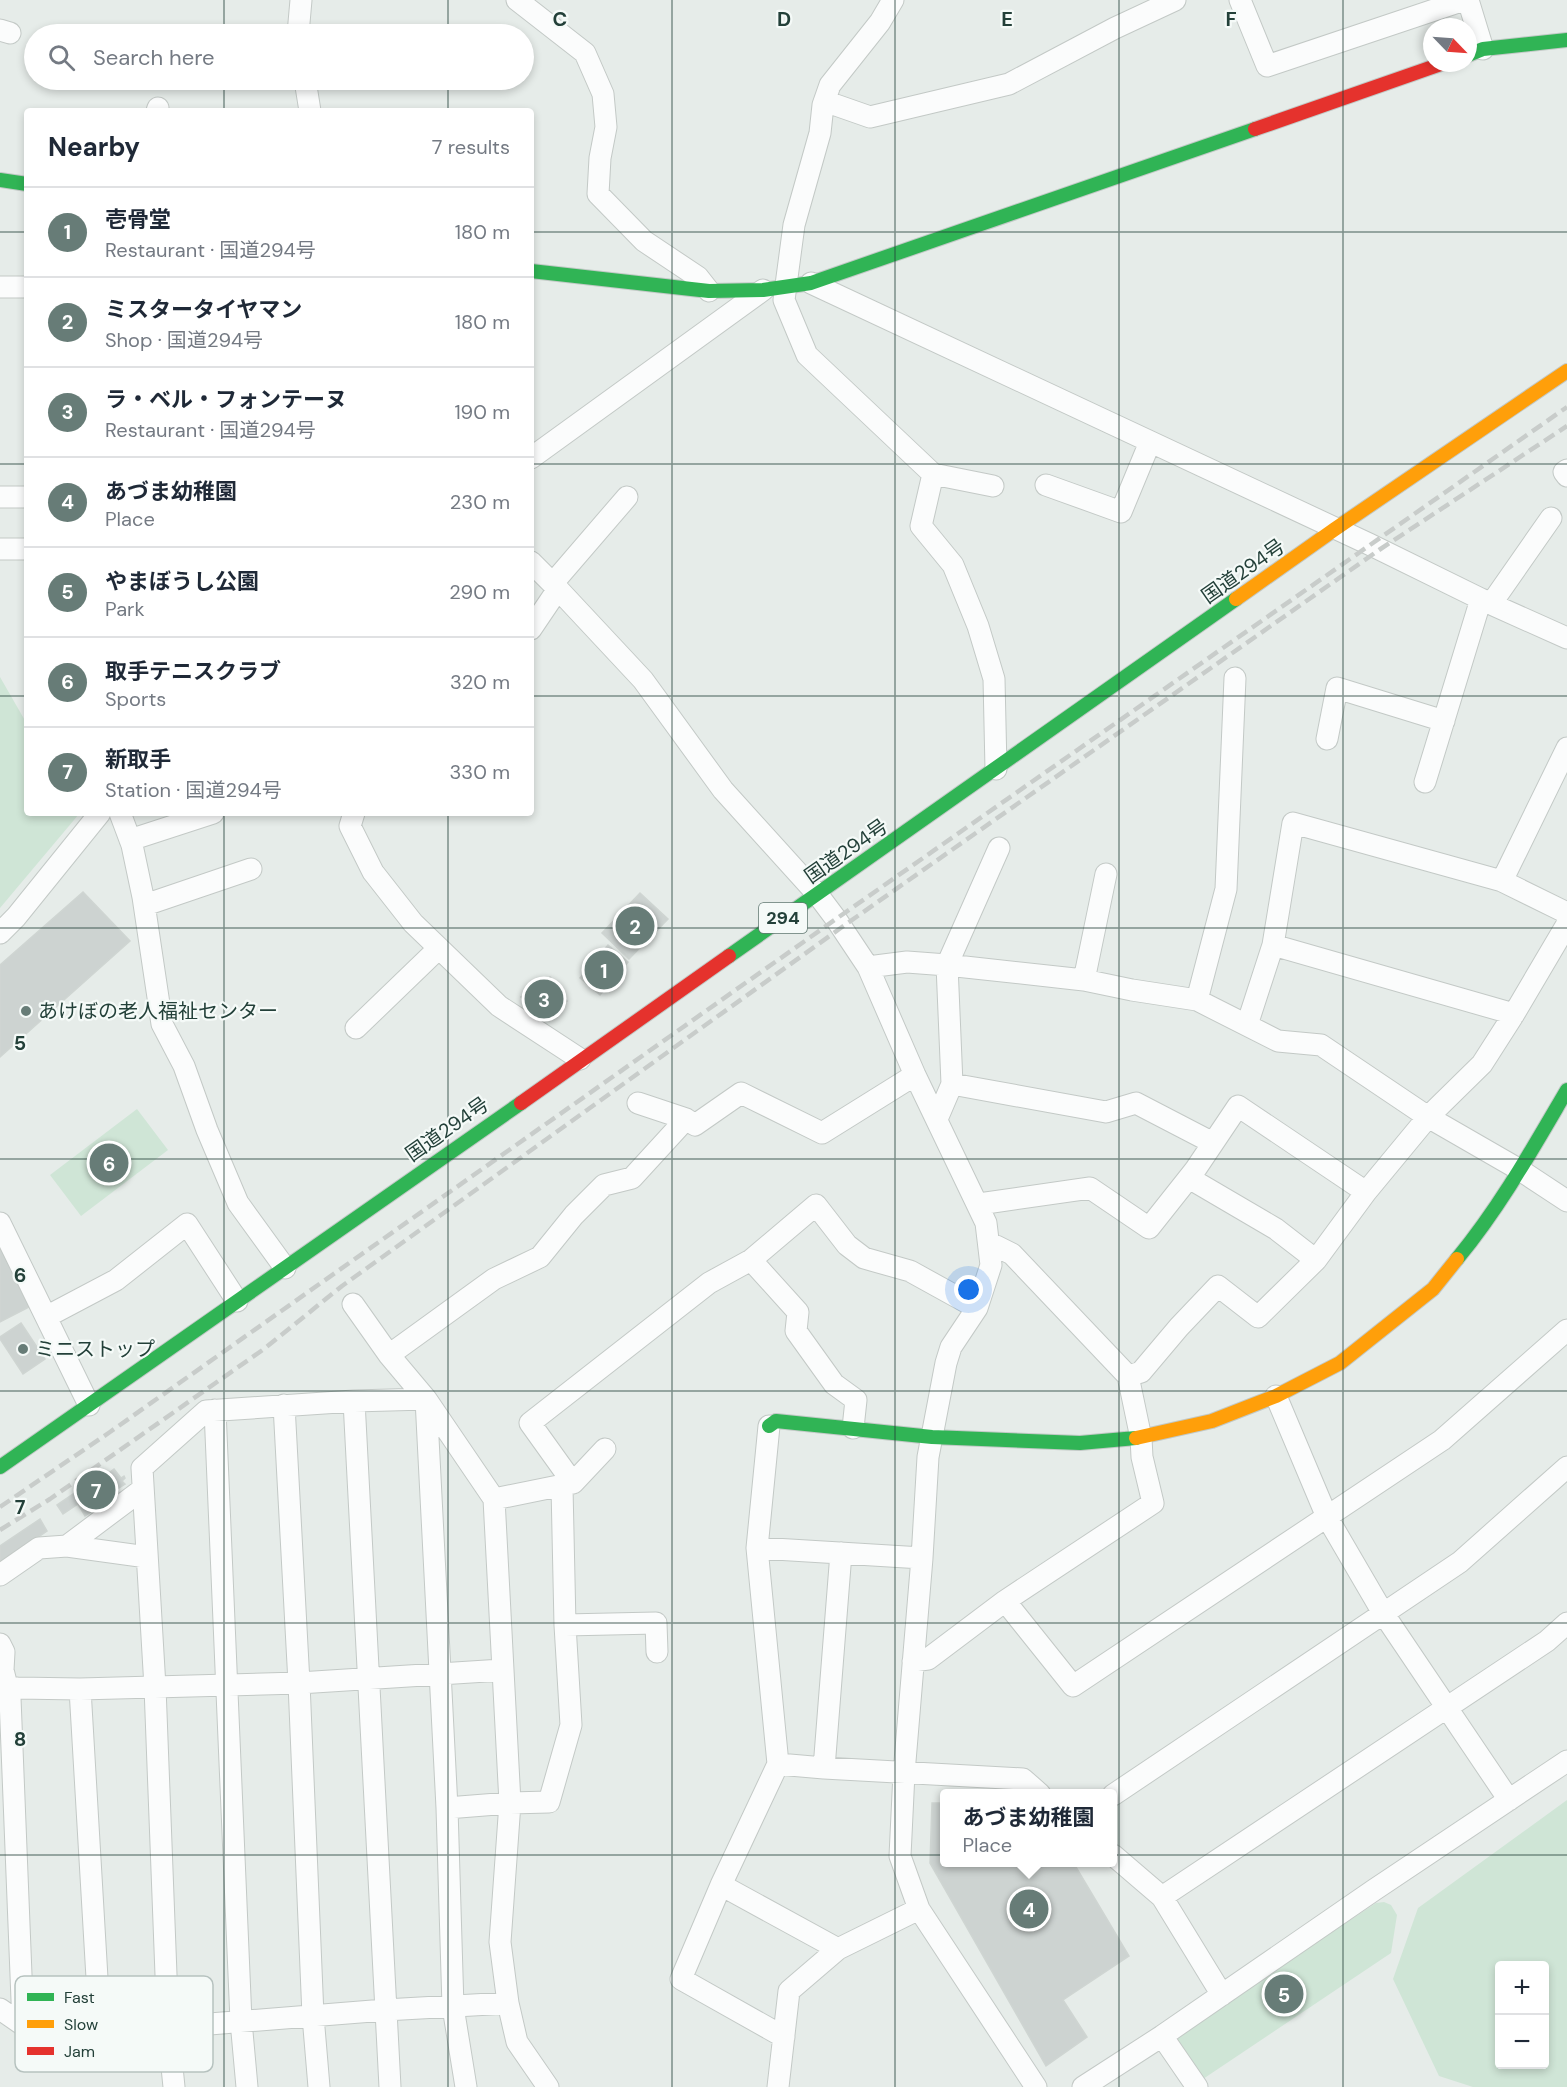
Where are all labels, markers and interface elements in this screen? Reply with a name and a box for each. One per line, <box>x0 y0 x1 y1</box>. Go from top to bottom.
text: C <box>553 6 567 32</box>
text: D <box>777 6 791 32</box>
text: E <box>1001 6 1013 32</box>
text: F <box>1225 6 1237 32</box>
north arrow <box>1423 18 1477 72</box>
search box <box>24 24 534 90</box>
icon: search <box>45 41 78 74</box>
text: Search here <box>93 43 214 72</box>
text: Nearby <box>48 130 140 164</box>
text: 7 results <box>432 134 510 160</box>
text: 壱骨堂 <box>105 205 171 234</box>
text: 1 <box>64 219 71 245</box>
text: 180 m <box>455 219 510 245</box>
text: Restaurant · 国道294号 <box>105 237 316 263</box>
text: ミスタータイヤマン <box>105 295 302 324</box>
text: 2 <box>62 309 73 335</box>
text: 180 m <box>455 309 510 335</box>
text: Shop · 国道294号 <box>105 327 263 353</box>
text: ラ・ベル・フォンテーヌ <box>105 385 347 414</box>
text: 3 <box>61 399 74 425</box>
text: 190 m <box>454 399 510 425</box>
text: Restaurant · 国道294号 <box>105 417 316 443</box>
text: あづま幼稚園 <box>105 477 237 506</box>
text: 4 <box>61 489 74 515</box>
text: 230 m <box>450 489 510 515</box>
text: Place <box>105 506 155 532</box>
street label: 国道294号 <box>1196 533 1290 609</box>
text: やまぼうし公園 <box>105 567 259 596</box>
text: 5 <box>61 579 74 605</box>
text: 290 m <box>449 579 510 605</box>
text: Park <box>105 596 145 622</box>
text: 取手テニスクラブ <box>105 657 281 686</box>
text: 6 <box>61 669 74 695</box>
text: 320 m <box>450 669 510 695</box>
text: Sports <box>105 686 166 712</box>
text: 新取手 <box>105 745 171 774</box>
text: 7 <box>62 759 73 785</box>
text: 330 m <box>450 759 510 785</box>
text: Station · 国道294号 <box>105 777 282 803</box>
street label: 国道294号 <box>799 813 893 889</box>
road number: 294 <box>759 903 807 933</box>
pin: 2 <box>616 904 654 948</box>
pin: 1 <box>584 948 624 992</box>
pin: 3 <box>524 976 564 1022</box>
place label: あけぼの老人福祉センター <box>38 998 278 1024</box>
marker: あけぼの老人福祉センター <box>19 1004 33 1018</box>
text: 5 <box>14 1030 26 1056</box>
street label: 国道294号 <box>400 1091 494 1167</box>
pin: 6 <box>90 1140 128 1186</box>
text: 6 <box>14 1262 26 1288</box>
your location <box>954 1275 983 1304</box>
place label: ミニストップ <box>35 1336 155 1362</box>
marker: ミニストップ <box>16 1342 30 1356</box>
pin: 7 <box>76 1468 116 1512</box>
text: 7 <box>15 1494 26 1520</box>
text: 8 <box>14 1726 26 1752</box>
popup <box>940 1789 1117 1867</box>
text: あづま幼稚園 <box>962 1803 1095 1832</box>
text: Place <box>962 1832 1012 1858</box>
pin: 4 <box>1010 1886 1048 1932</box>
map controls <box>1495 1961 1549 2069</box>
button: + <box>1495 1961 1549 2015</box>
pin: 5 <box>1264 1972 1304 2016</box>
legend <box>15 1976 213 2072</box>
text: Fast <box>64 1987 95 2008</box>
text: Slow <box>64 2014 98 2035</box>
button: − <box>1495 2015 1549 2069</box>
text: Jam <box>64 2041 95 2062</box>

